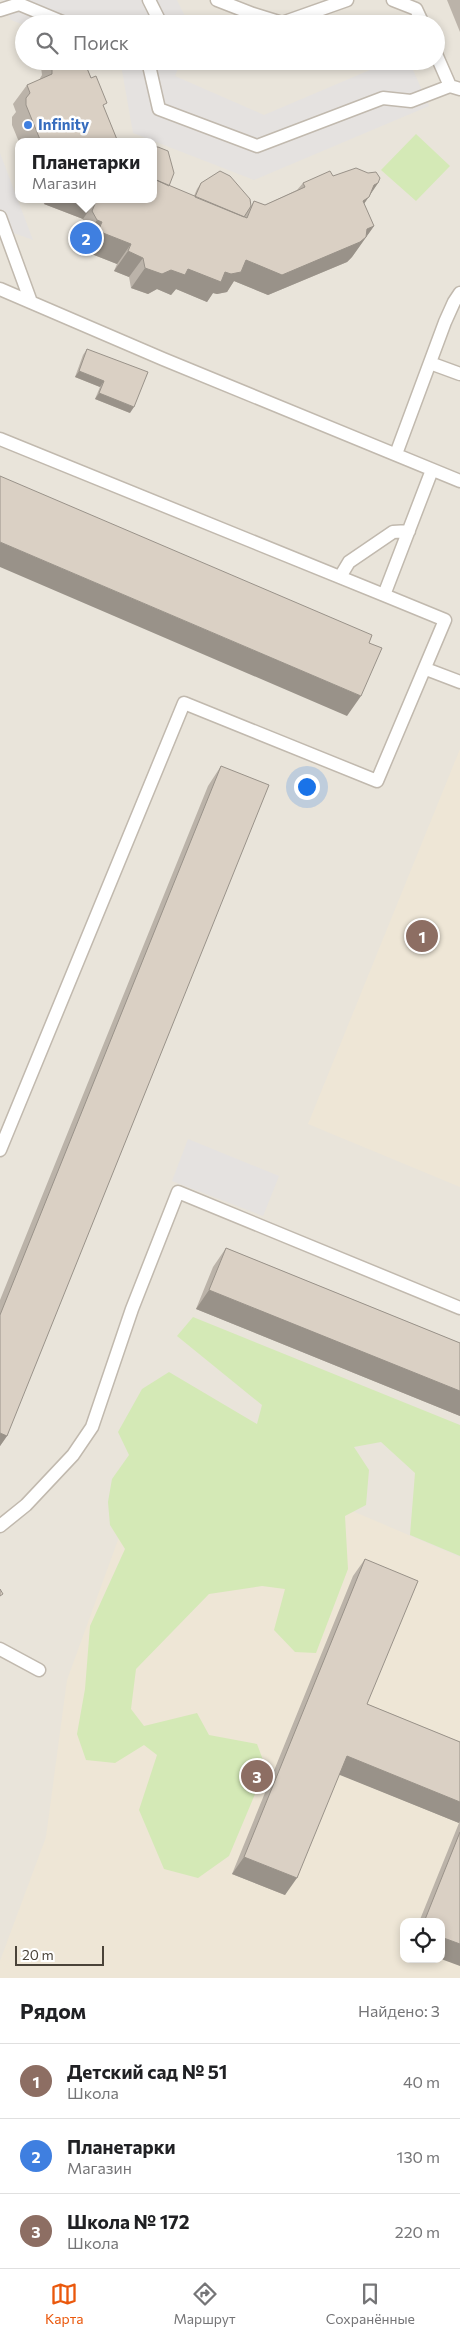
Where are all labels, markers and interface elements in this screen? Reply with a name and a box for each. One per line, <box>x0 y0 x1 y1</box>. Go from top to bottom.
search box <box>15 15 445 70</box>
icon: search <box>33 29 61 57</box>
text: Поиск <box>73 31 129 54</box>
place label: Infinity <box>38 115 90 133</box>
marker: Infinity <box>22 119 34 131</box>
popup <box>15 138 157 203</box>
text: Планетарки <box>32 150 140 173</box>
text: Магазин <box>32 173 97 192</box>
pin: 2 <box>70 219 102 257</box>
your location <box>294 774 320 800</box>
pin: 1 <box>406 917 438 955</box>
pin: 3 <box>241 1757 273 1795</box>
map controls <box>400 1918 445 1963</box>
button: locate <box>400 1918 445 1963</box>
scale bar <box>15 1943 104 1966</box>
text: 20 m <box>22 1946 54 1963</box>
text: Рядом <box>20 1998 86 2023</box>
text: Найдено: 3 <box>358 2001 440 2020</box>
text: Детский сад № 51 <box>67 2060 227 2083</box>
text: 1 <box>32 2072 40 2091</box>
text: 40 m <box>403 2072 440 2091</box>
text: Школа <box>67 2083 119 2102</box>
text: Планетарки <box>67 2135 176 2158</box>
text: 2 <box>31 2147 41 2166</box>
text: 130 m <box>397 2147 440 2166</box>
text: Магазин <box>67 2158 132 2177</box>
text: Школа № 172 <box>67 2210 190 2233</box>
text: 3 <box>31 2222 41 2241</box>
text: 220 m <box>395 2222 440 2241</box>
text: Школа <box>67 2233 119 2252</box>
tab: Карта <box>45 2280 84 2327</box>
tab: Маршрут <box>174 2280 236 2327</box>
tab: Сохранённые <box>326 2280 415 2327</box>

